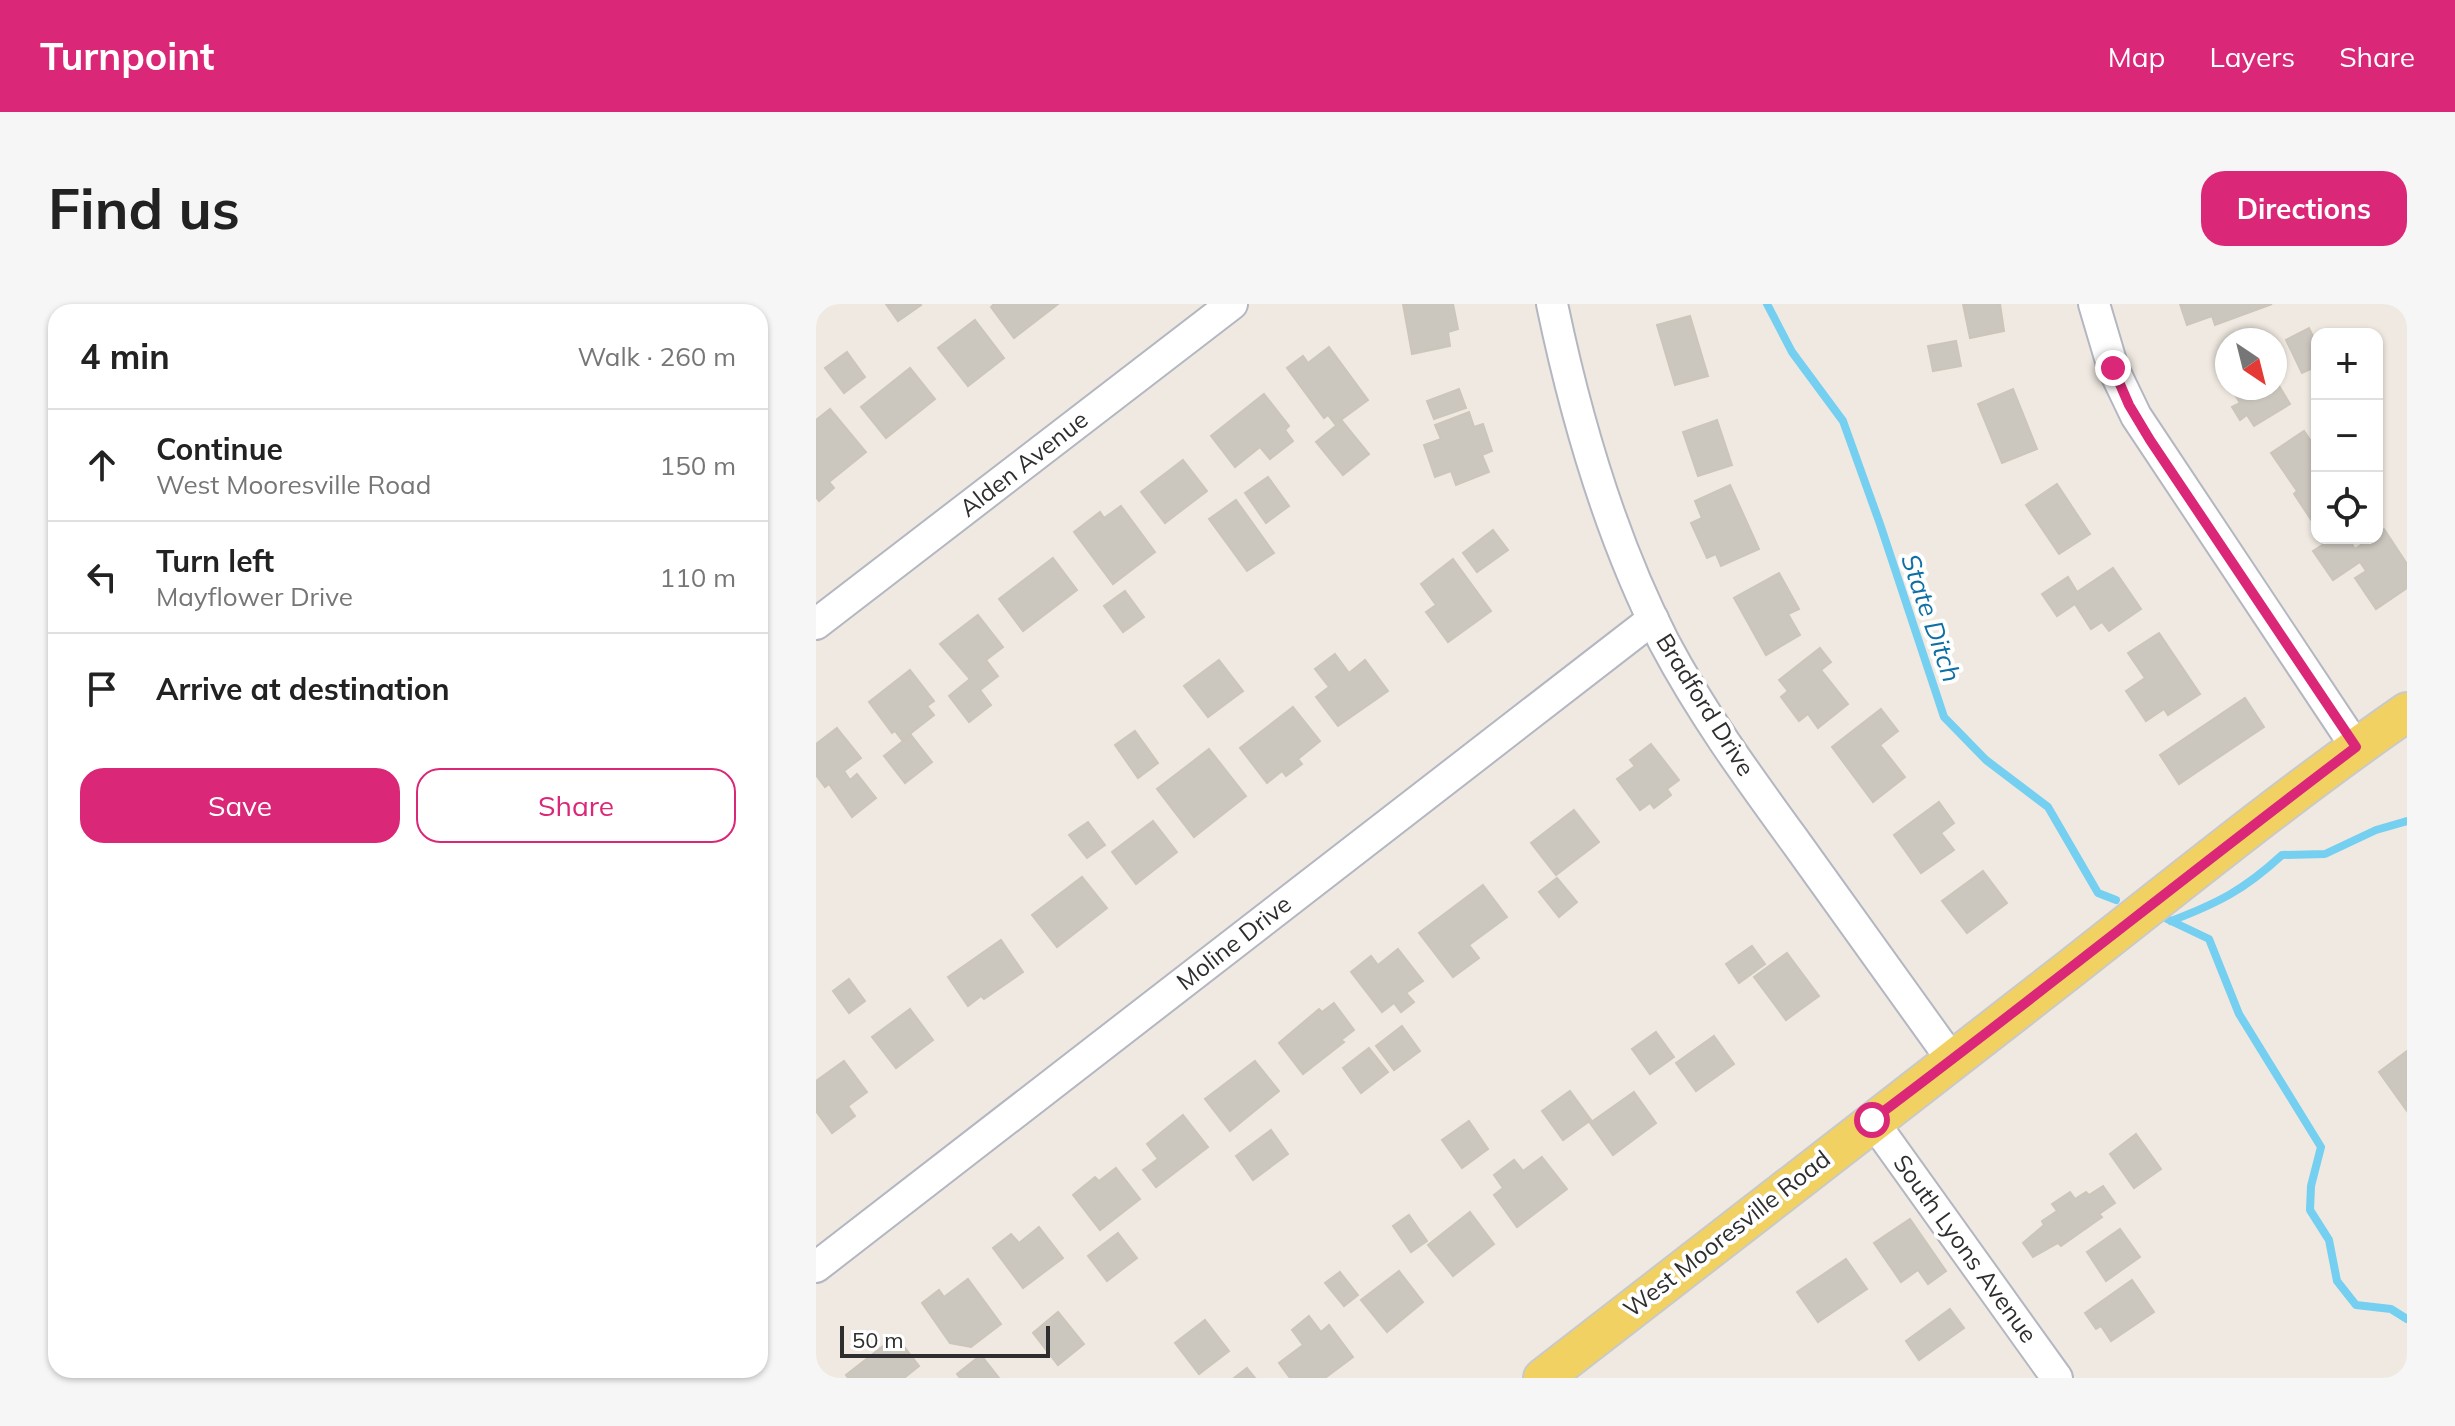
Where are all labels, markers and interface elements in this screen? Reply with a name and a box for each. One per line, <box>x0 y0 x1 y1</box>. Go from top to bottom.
text: Turnpoint <box>40 32 214 80</box>
text: Map <box>2108 39 2165 74</box>
text: Layers <box>2209 39 2295 74</box>
text: Share <box>2339 39 2415 74</box>
button: Directions <box>2201 171 2407 246</box>
text: Find us <box>48 173 240 243</box>
north arrow <box>2215 328 2287 400</box>
map controls <box>2311 328 2383 544</box>
button: + <box>2311 328 2383 400</box>
text: 4 min <box>80 335 170 378</box>
text: Walk · 260 m <box>577 340 736 373</box>
route end <box>2095 350 2131 386</box>
button: − <box>2311 400 2383 472</box>
street label: Alden Avenue <box>953 404 1094 523</box>
text: Continue <box>156 430 283 468</box>
icon: ahead <box>80 443 124 487</box>
text: 150 m <box>660 449 736 482</box>
text: West Mooresville Road <box>156 468 431 501</box>
button: locate <box>2311 472 2383 544</box>
text: Turn left <box>156 542 274 580</box>
water label: State Ditch <box>1894 549 1969 686</box>
icon: left <box>80 555 124 599</box>
text: 110 m <box>660 561 736 594</box>
text: Mayflower Drive <box>156 580 353 613</box>
street label: Bradford Drive <box>1650 628 1762 781</box>
icon: arrive <box>80 667 124 711</box>
text: Arrive at destination <box>156 670 450 708</box>
button: Save <box>80 768 400 843</box>
button: Share <box>416 768 736 843</box>
street label: Moline Drive <box>1170 888 1297 996</box>
route start <box>1854 1102 1890 1138</box>
street label: West Mooresville Road <box>1617 1143 1836 1323</box>
street label: South Lyons Avenue <box>1887 1148 2044 1348</box>
scale bar <box>840 1322 1050 1358</box>
text: 50 m <box>852 1326 903 1354</box>

